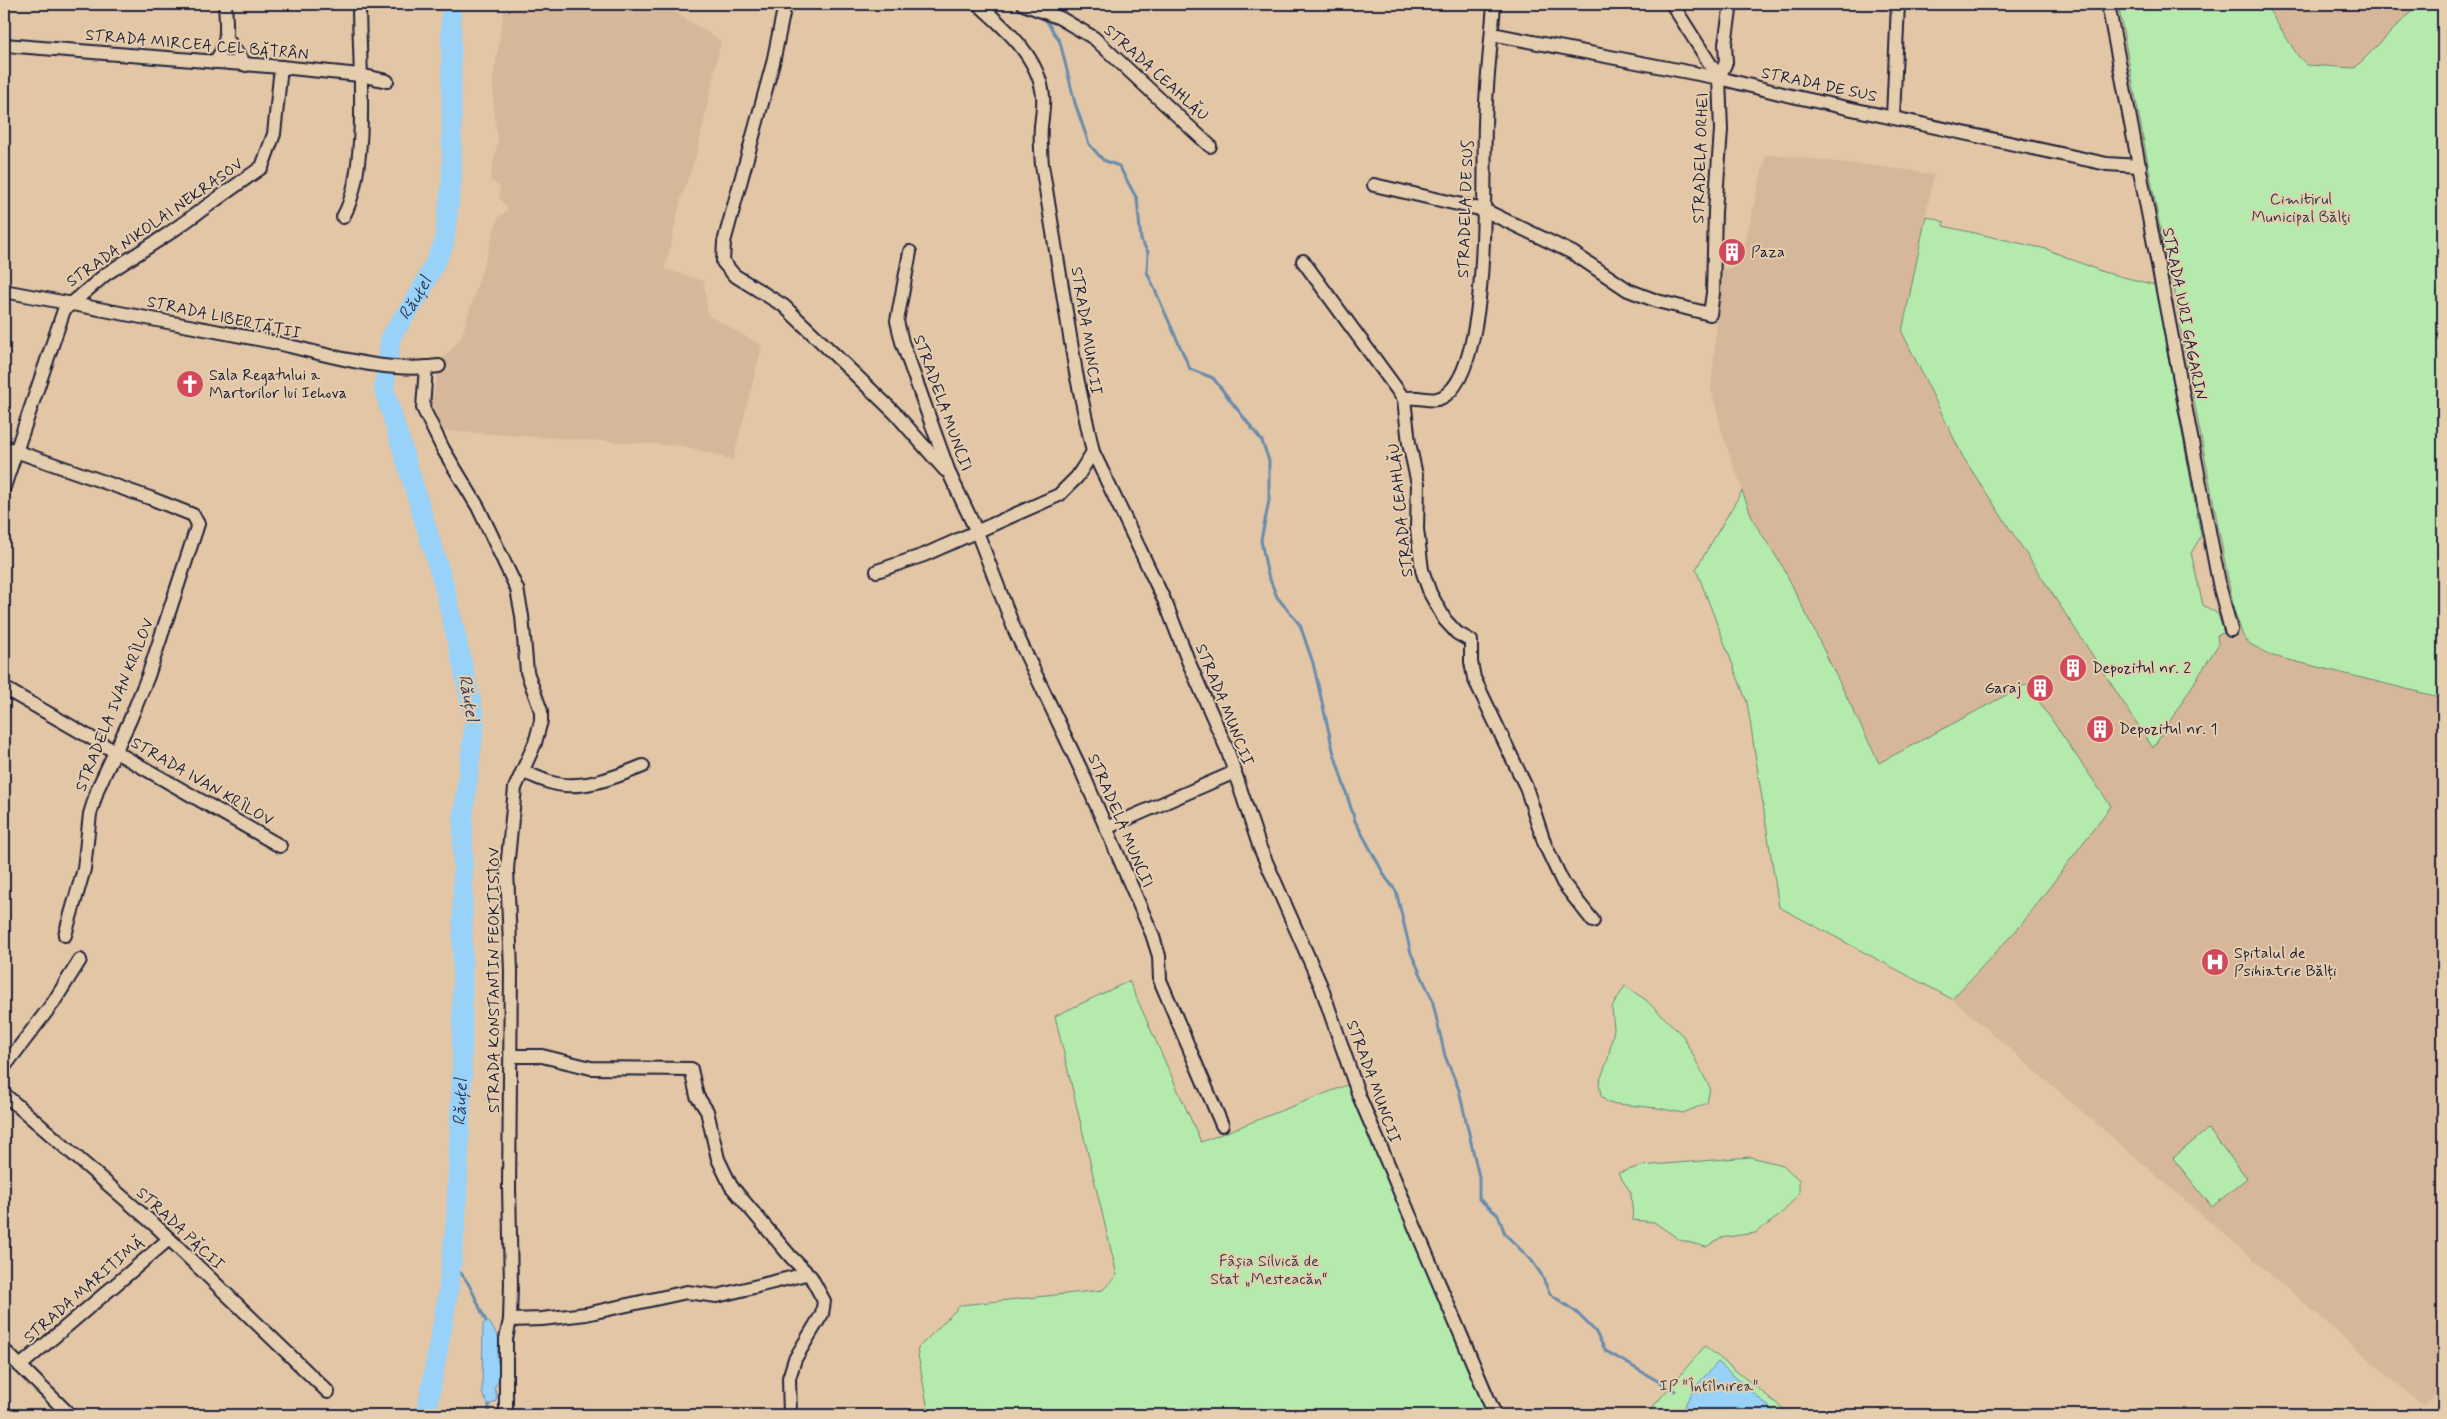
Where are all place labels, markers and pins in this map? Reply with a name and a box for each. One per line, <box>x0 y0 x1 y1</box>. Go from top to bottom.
building icon: Paza <box>1717 237 1747 267</box>
place label: Paza <box>1751 242 1785 263</box>
place label: Sala Regatului a Martorilor lui Iehova <box>209 365 347 404</box>
church icon: Sala Regatului a Martorilor lui Iehova <box>175 369 205 399</box>
building icon: Depozitul nr. 2 <box>2058 653 2088 683</box>
place label: Depozitul nr. 2 <box>2092 658 2191 679</box>
building icon: Garaj <box>2025 673 2055 703</box>
place label: Garaj <box>1984 678 2021 699</box>
building icon: Depozitul nr. 1 <box>2085 714 2115 744</box>
place label: Depozitul nr. 1 <box>2119 719 2217 740</box>
place label: Spitalul de Psihiatrie Bălți <box>2234 943 2337 982</box>
hospital icon: Spitalul de Psihiatrie Bălți <box>2200 947 2230 977</box>

